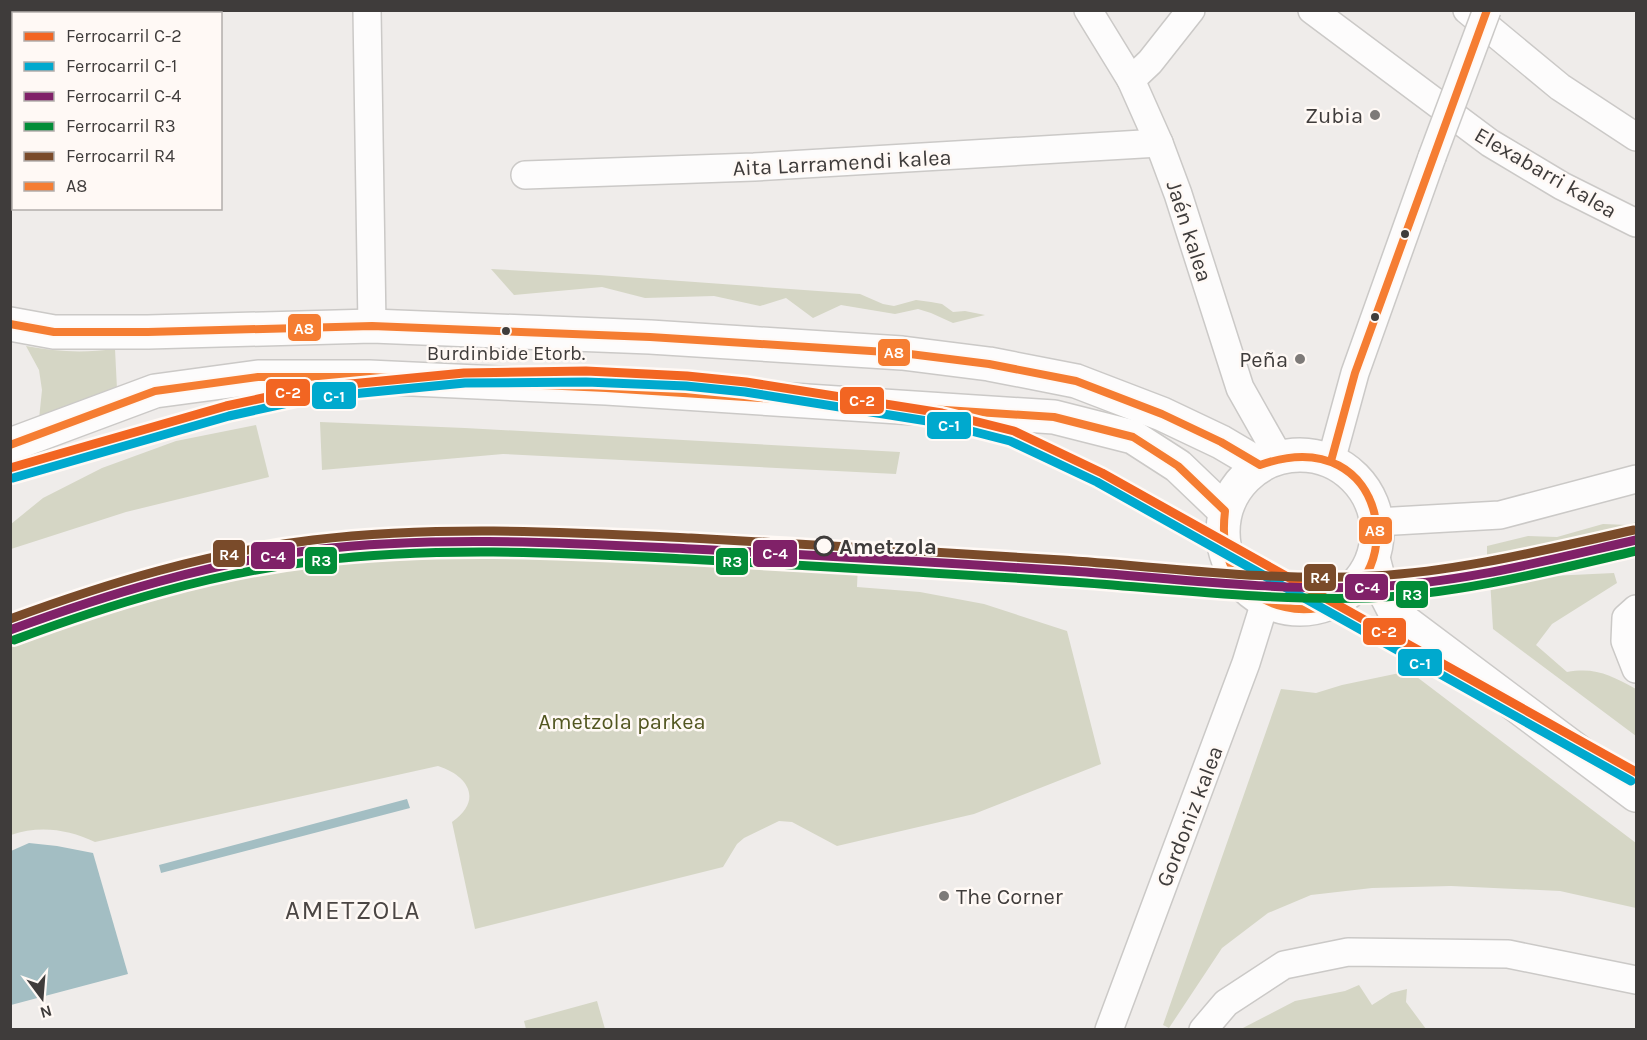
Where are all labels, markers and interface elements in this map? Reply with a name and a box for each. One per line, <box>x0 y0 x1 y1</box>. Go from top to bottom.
legend <box>12 12 222 210</box>
text: Ferrocarril C-2 <box>66 25 182 47</box>
text: Ferrocarril C-1 <box>66 55 177 77</box>
text: Ferrocarril C-4 <box>66 85 181 107</box>
place label: Zubia <box>1305 103 1363 129</box>
marker: Zubia <box>1368 108 1382 122</box>
text: Ferrocarril R3 <box>66 115 176 137</box>
street label: Elexabarri kalea <box>1470 122 1621 224</box>
street label: Aita Larramendi kalea <box>732 144 952 182</box>
text: Ferrocarril R4 <box>66 145 175 167</box>
text: A8 <box>66 175 87 197</box>
street label: Jaén kalea <box>1160 177 1218 285</box>
unlabelled marker <box>1399 228 1411 240</box>
unlabelled marker <box>1369 311 1381 323</box>
line badge: A8 <box>287 313 322 342</box>
text: A8 <box>294 319 314 338</box>
marker: Burdinbide Etorb. <box>500 325 512 337</box>
line badge: A8 <box>877 338 911 367</box>
place label: Burdinbide Etorb. <box>427 342 585 365</box>
text: A8 <box>884 343 904 362</box>
place label: Peña <box>1239 347 1288 373</box>
marker: Peña <box>1293 352 1307 366</box>
line badge: C-2 <box>265 378 311 407</box>
line badge: C-1 <box>311 381 357 410</box>
text: C-2 <box>275 383 301 402</box>
line badge: C-2 <box>839 386 885 415</box>
text: C-1 <box>323 387 345 406</box>
text: C-2 <box>849 391 875 410</box>
line badge: C-1 <box>926 411 972 440</box>
text: C-1 <box>938 416 960 435</box>
line badge: A8 <box>1358 516 1393 545</box>
text: A8 <box>1365 521 1385 540</box>
place label: Ametzola <box>839 534 937 560</box>
marker: Ametzola <box>814 536 834 556</box>
line badge: R4 <box>212 539 246 568</box>
line badge: C-4 <box>752 539 798 568</box>
line badge: C-4 <box>250 541 296 570</box>
text: C-4 <box>762 544 788 563</box>
text: R4 <box>219 545 239 564</box>
line badge: R3 <box>304 546 338 575</box>
text: C-4 <box>260 547 286 566</box>
line badge: R3 <box>715 547 749 576</box>
text: R3 <box>311 551 331 570</box>
text: R3 <box>722 552 742 571</box>
line badge: R4 <box>1303 563 1337 592</box>
text: R4 <box>1310 568 1330 587</box>
line badge: C-4 <box>1344 573 1389 601</box>
text: C-4 <box>1354 578 1380 597</box>
line badge: R3 <box>1395 580 1429 609</box>
text: R3 <box>1402 585 1422 604</box>
line badge: C-2 <box>1362 617 1407 646</box>
text: C-2 <box>1371 622 1397 641</box>
line badge: C-1 <box>1397 648 1443 677</box>
text: C-1 <box>1409 654 1431 673</box>
park label: Ametzola parkea <box>538 709 706 735</box>
street label: Gordoniz kalea <box>1151 742 1229 890</box>
place label: The Corner <box>956 884 1063 910</box>
marker: The Corner <box>937 889 951 903</box>
district label: AMETZOLA <box>285 895 421 926</box>
north arrow <box>12 968 72 1028</box>
text: N <box>38 1001 54 1023</box>

